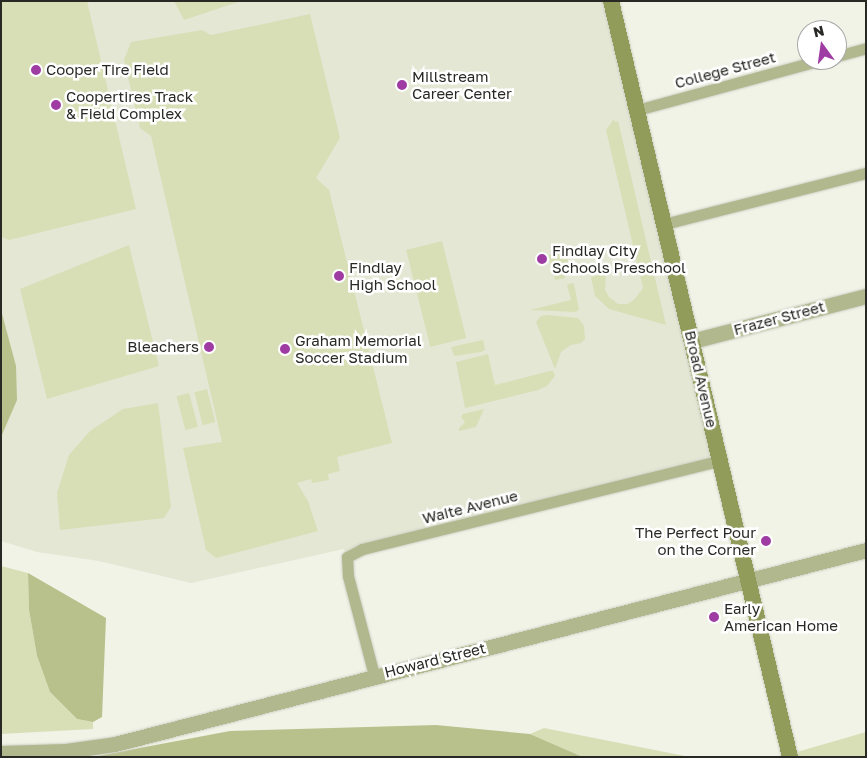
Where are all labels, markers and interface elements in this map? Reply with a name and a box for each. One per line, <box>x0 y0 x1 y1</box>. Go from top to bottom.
north arrow <box>797 20 847 70</box>
text: N <box>811 21 826 40</box>
street label: College Street <box>673 48 777 92</box>
place label: Cooper Tire Field <box>46 61 169 79</box>
marker: Cooper Tire Field <box>30 64 42 76</box>
place label: Millstream Career Center <box>412 67 512 102</box>
marker: Millstream Career Center <box>396 79 408 91</box>
place label: Coopertires Track & Field Complex <box>66 87 193 122</box>
marker: Coopertires Track & Field Complex <box>50 99 62 111</box>
place label: Findlay City Schools Preschool <box>552 241 686 276</box>
marker: Findlay City Schools Preschool <box>536 253 548 265</box>
place label: Findlay High School <box>349 258 436 293</box>
marker: Findlay High School <box>333 270 345 282</box>
street label: Frazer Street <box>732 297 826 339</box>
street label: Broad Avenue <box>681 329 721 429</box>
place label: Graham Memorial Soccer Stadium <box>295 331 421 366</box>
place label: Bleachers <box>127 338 199 356</box>
marker: Bleachers <box>203 341 215 353</box>
marker: Graham Memorial Soccer Stadium <box>279 343 291 355</box>
street label: Waite Avenue <box>420 486 520 528</box>
place label: The Perfect Pour on the Corner <box>635 523 756 558</box>
marker: The Perfect Pour on the Corner <box>760 535 772 547</box>
place label: Early American Home <box>724 599 838 634</box>
marker: Early American Home <box>708 611 720 623</box>
street label: Howard Street <box>383 639 487 681</box>

